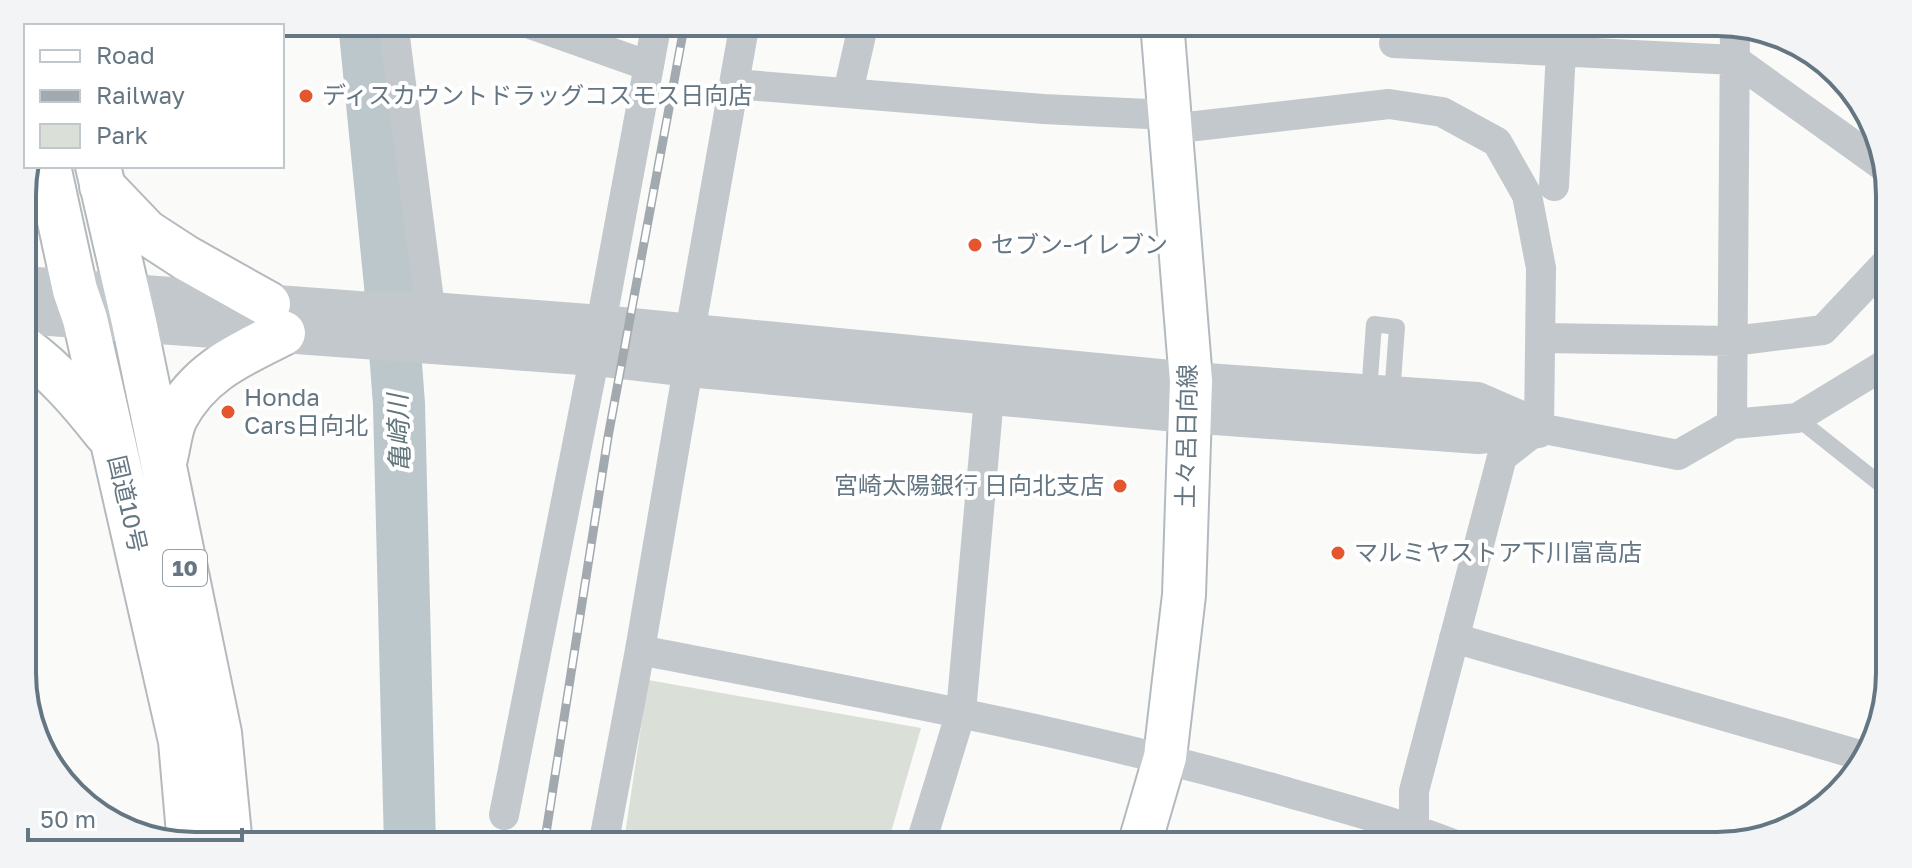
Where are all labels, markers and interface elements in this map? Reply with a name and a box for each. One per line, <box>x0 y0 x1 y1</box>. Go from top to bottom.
legend <box>24 24 284 168</box>
text: Road <box>96 40 155 69</box>
text: Railway <box>96 80 185 109</box>
place label: ディスカウントドラッグコスモス日向店 <box>322 80 752 109</box>
marker: ディスカウントドラッグコスモス日向店 <box>297 87 315 105</box>
text: Park <box>96 120 148 149</box>
place label: セブン-イレブン <box>991 229 1168 258</box>
marker: セブン-イレブン <box>966 236 984 254</box>
street label: 土々呂日向線 <box>1170 364 1201 508</box>
place label: Honda Cars日向北 <box>244 382 368 439</box>
water label: 亀崎川 <box>382 391 415 473</box>
marker: Honda Cars日向北 <box>219 403 237 421</box>
street label: 国道10号 <box>103 452 154 555</box>
place label: 宮崎太陽銀行 日向北支店 <box>834 470 1104 499</box>
marker: 宮崎太陽銀行 日向北支店 <box>1111 477 1129 495</box>
place label: マルミヤストア下川富高店 <box>1354 537 1642 566</box>
marker: マルミヤストア下川富高店 <box>1329 544 1347 562</box>
road number: 10 <box>163 550 207 586</box>
scale bar <box>28 792 242 842</box>
text: 50 m <box>40 804 96 833</box>

